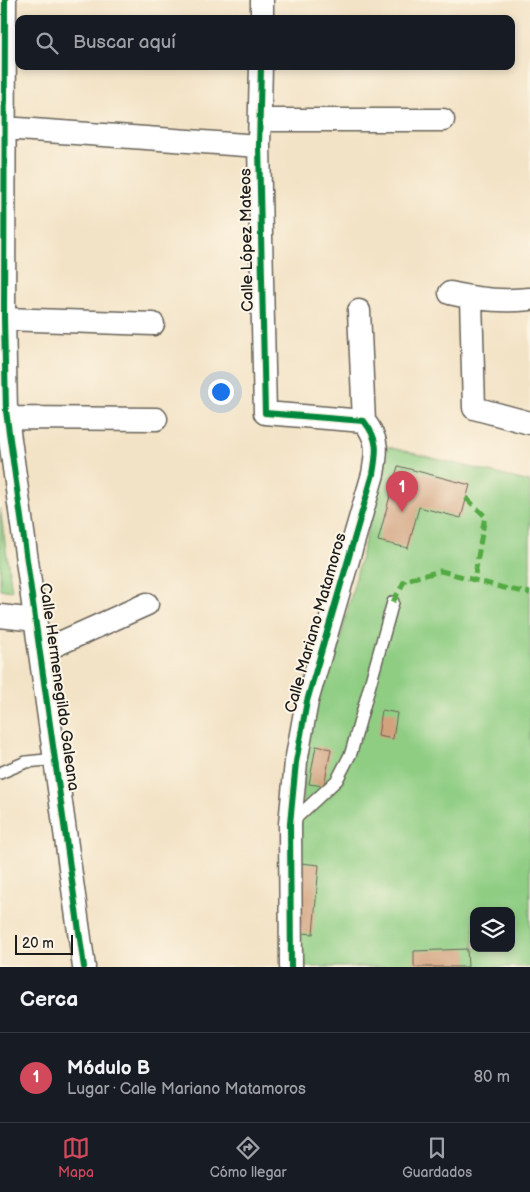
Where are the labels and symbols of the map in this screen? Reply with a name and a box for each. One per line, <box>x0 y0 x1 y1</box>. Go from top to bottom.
street label: Calle López Mateos <box>236 168 258 312</box>
your location <box>208 379 234 405</box>
pin: 1 <box>386 471 418 512</box>
street label: Calle Mariano Matamoros <box>281 531 351 715</box>
street label: Calle Hermenegildo Galeana <box>35 582 83 792</box>
scale bar <box>15 932 72 955</box>

